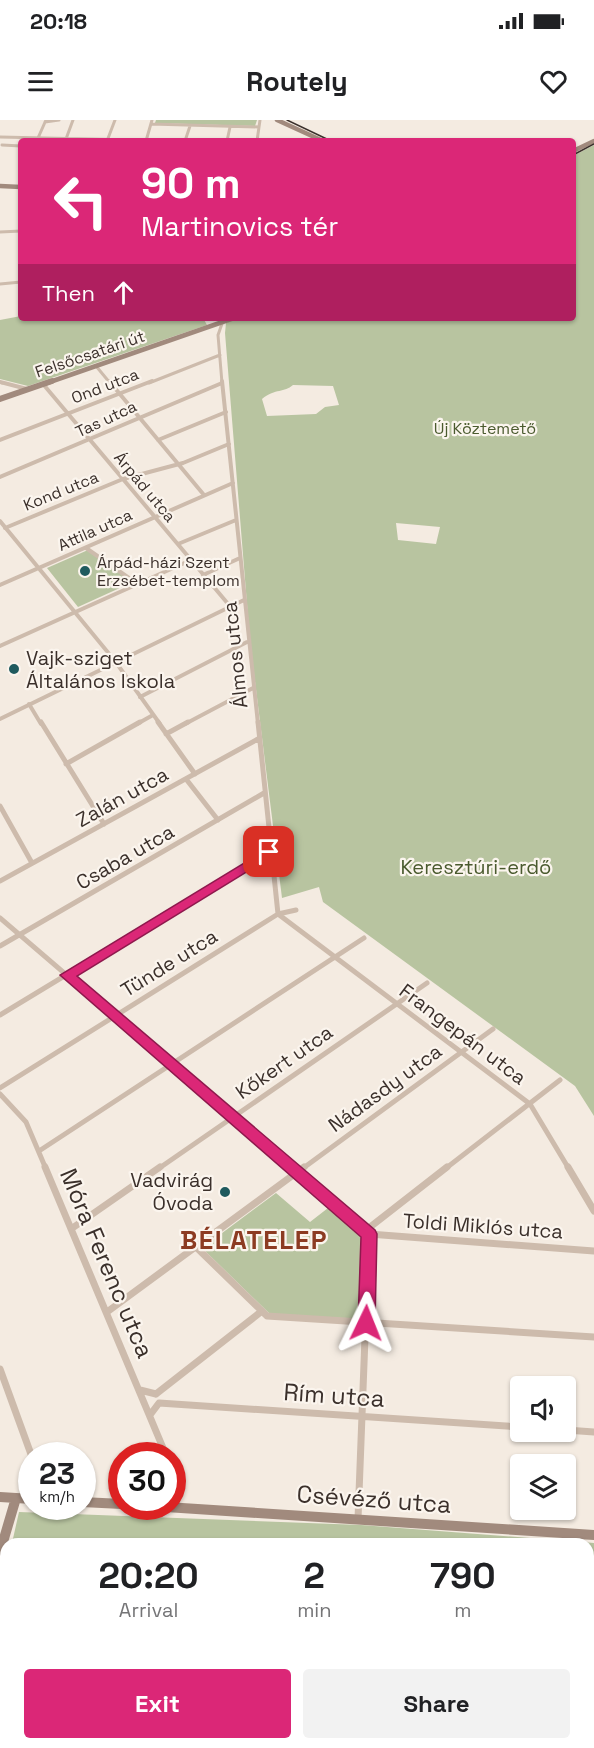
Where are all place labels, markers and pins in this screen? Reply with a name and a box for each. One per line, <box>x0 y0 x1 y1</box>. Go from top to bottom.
place label: Árpád-házi Szent Erzsébet-templom <box>97 552 240 591</box>
marker: Árpád-házi Szent Erzsébet-templom <box>78 564 92 578</box>
place label: Vajk-sziget Általános Iskola <box>26 645 175 694</box>
marker: Vajk-sziget Általános Iskola <box>7 662 21 676</box>
pin <box>243 826 294 877</box>
place label: Vadvirág Óvoda <box>130 1167 213 1216</box>
marker: Vadvirág Óvoda <box>218 1185 232 1199</box>

